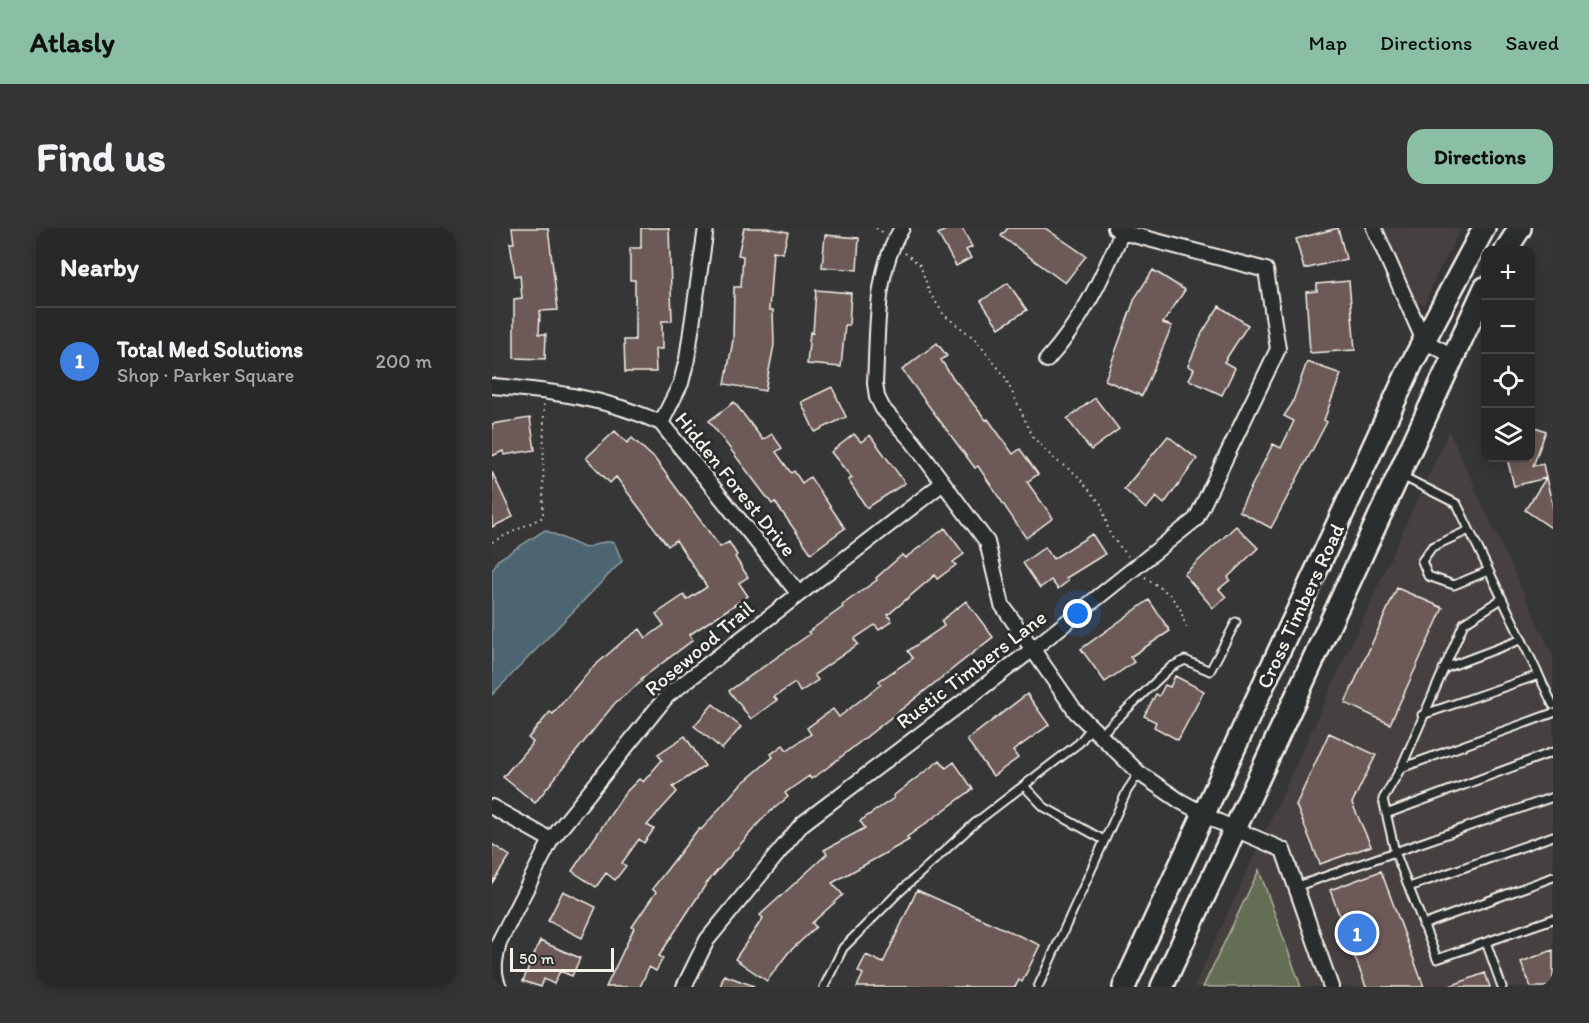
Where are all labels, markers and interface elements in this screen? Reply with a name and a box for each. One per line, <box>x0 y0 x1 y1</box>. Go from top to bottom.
text: Atlasly <box>30 25 115 59</box>
text: Map <box>1309 30 1347 55</box>
text: Directions <box>1380 30 1472 55</box>
text: Saved <box>1505 30 1559 55</box>
button: Directions <box>1407 129 1553 184</box>
text: Find us <box>36 131 166 182</box>
map controls <box>1481 246 1535 462</box>
button: + <box>1481 246 1535 300</box>
text: Nearby <box>60 251 139 283</box>
button: − <box>1481 300 1535 354</box>
text: Total Med Solutions <box>117 336 303 363</box>
text: 1 <box>75 349 84 373</box>
text: 200 m <box>376 349 432 373</box>
button: locate <box>1481 354 1535 408</box>
text: Shop · Parker Square <box>117 363 294 387</box>
street label: Hidden Forest Drive <box>670 407 802 561</box>
button: layers <box>1481 408 1535 462</box>
street label: Cross Timbers Road <box>1251 520 1349 692</box>
street label: Rosewood Trail <box>639 595 759 701</box>
your location <box>1063 599 1092 628</box>
street label: Rustic Timbers Lane <box>891 604 1051 734</box>
pin: 1 <box>1338 910 1376 956</box>
scale bar <box>510 945 614 972</box>
text: 50 m <box>519 949 554 968</box>

